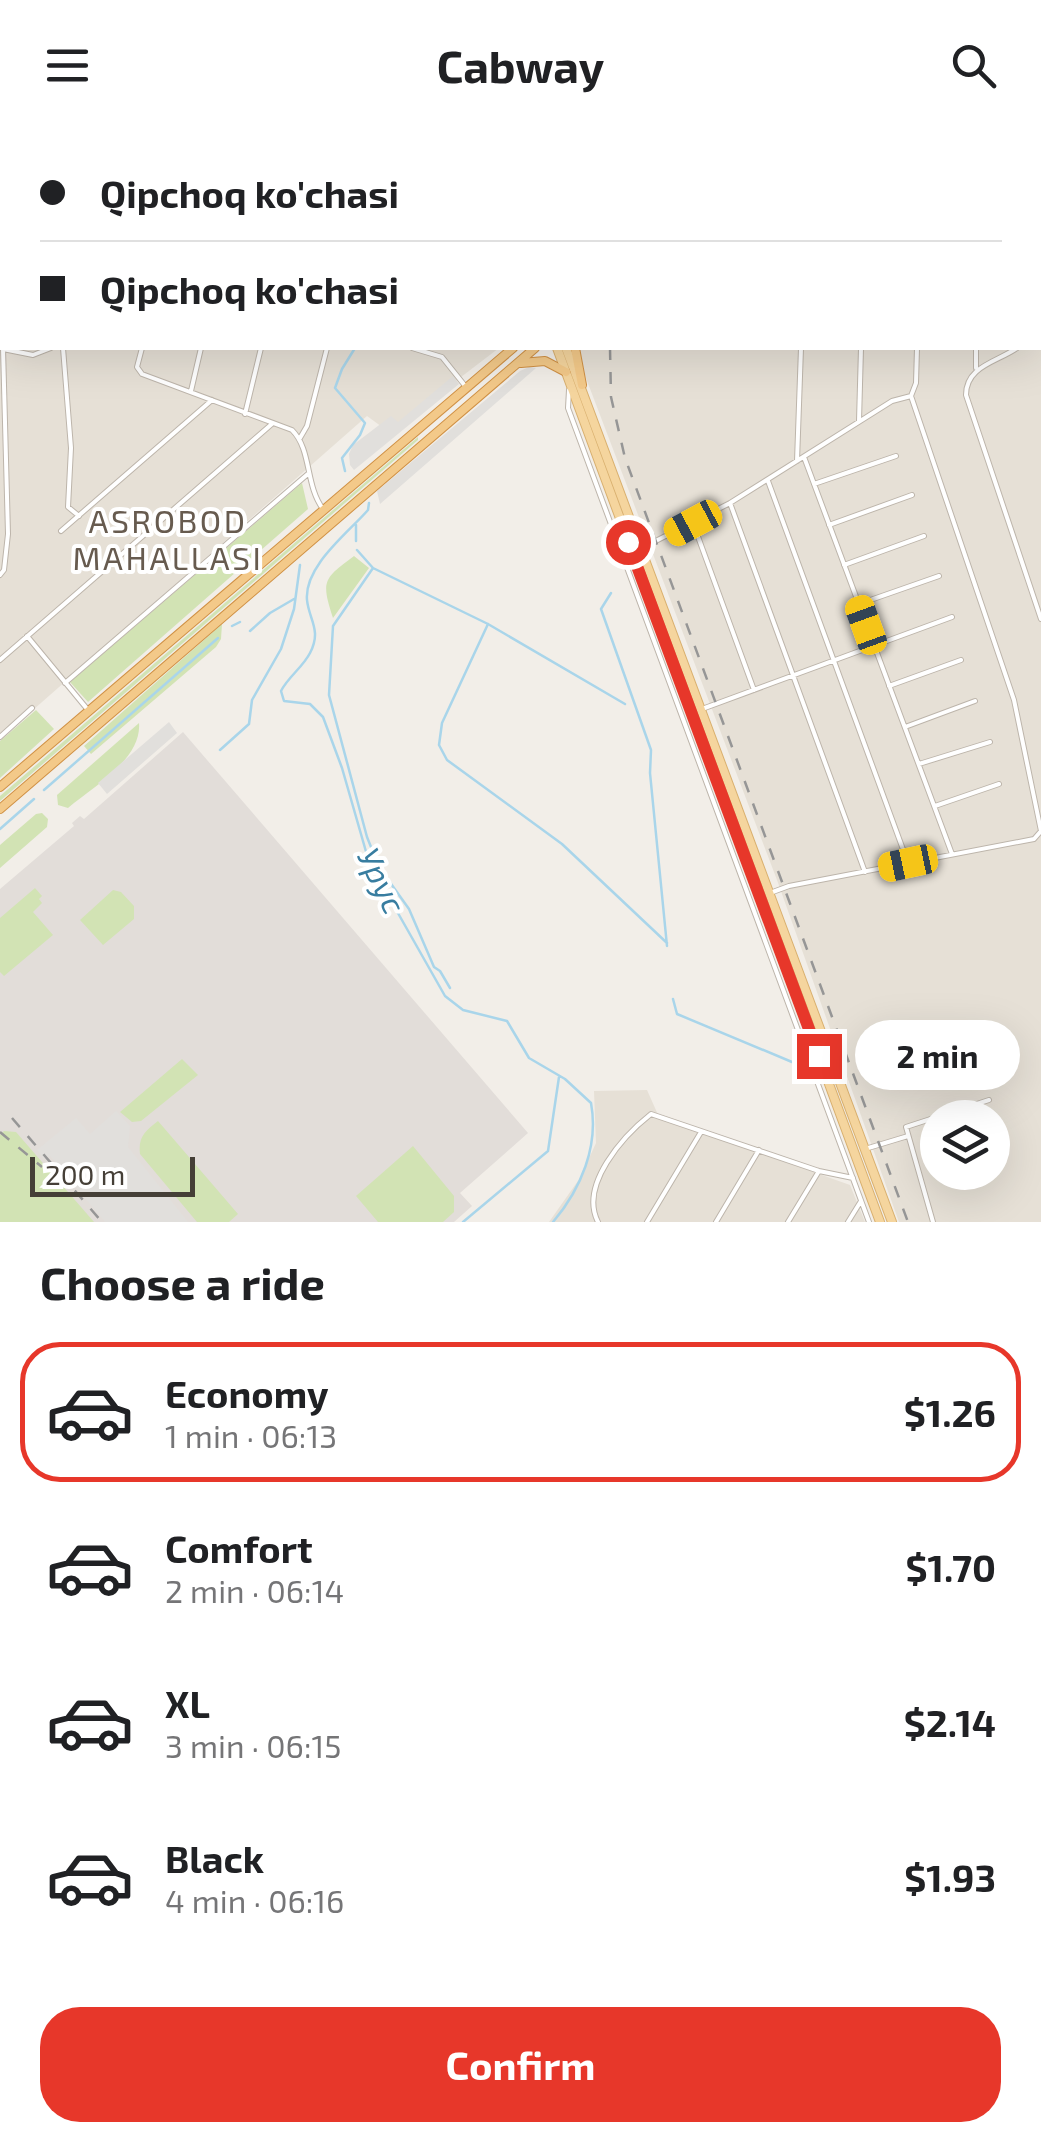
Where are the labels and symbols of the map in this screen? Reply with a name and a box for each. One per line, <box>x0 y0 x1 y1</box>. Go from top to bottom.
car <box>659 496 727 550</box>
district label: ASROBOD MAHALLASI <box>73 501 263 576</box>
route start <box>606 520 651 565</box>
car <box>842 592 890 658</box>
water label: Урус <box>351 841 415 919</box>
car <box>876 842 940 884</box>
callout: 2 min <box>854 1021 1019 1091</box>
route end <box>797 1034 842 1079</box>
scale bar <box>30 1152 195 1196</box>

